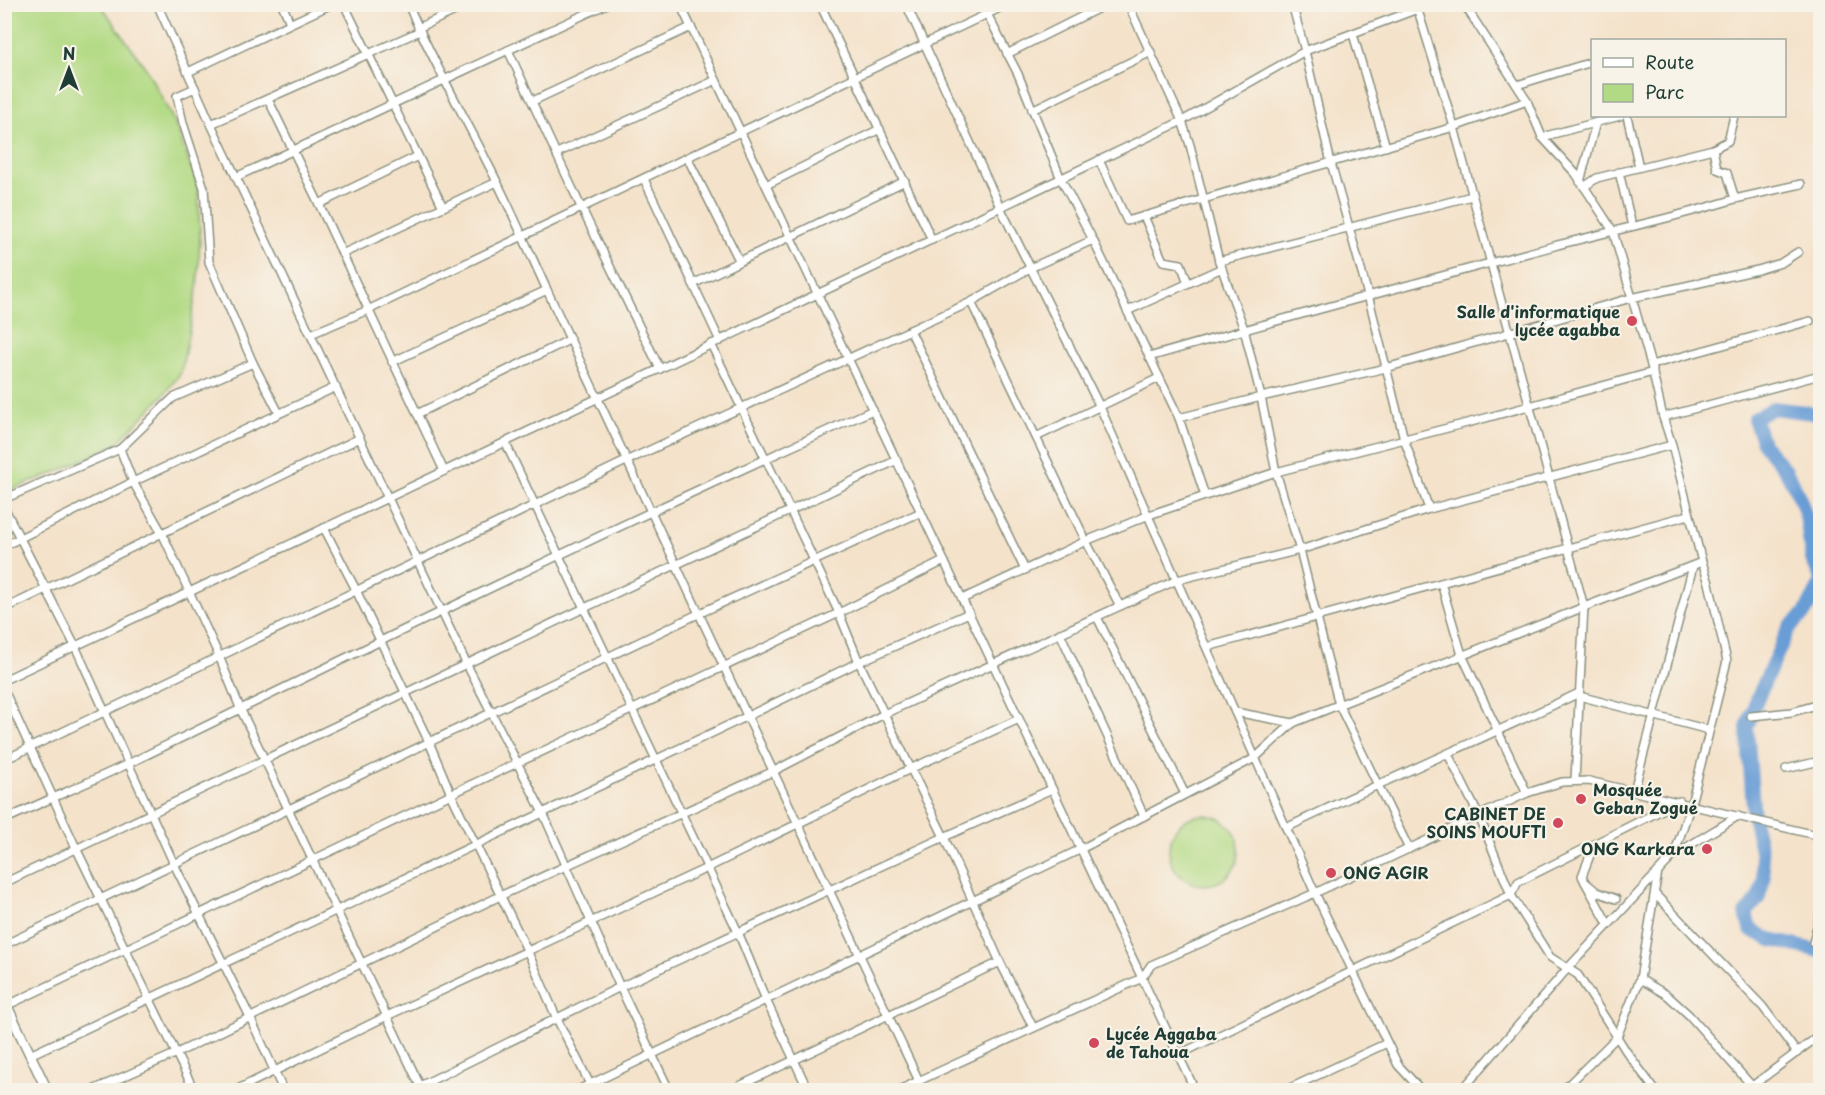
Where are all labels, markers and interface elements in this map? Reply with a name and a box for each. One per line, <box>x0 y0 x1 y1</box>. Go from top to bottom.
north arrow <box>39 39 99 99</box>
legend <box>1591 39 1786 117</box>
text: N <box>63 41 75 65</box>
text: Route <box>1645 48 1695 75</box>
text: Parc <box>1645 78 1684 105</box>
place label: Salle d'informatique lycée agabba <box>1457 299 1620 341</box>
marker: Salle d'informatique lycée agabba <box>1625 314 1639 328</box>
place label: Mosquée Geban Zogué <box>1593 777 1698 819</box>
marker: Mosquée Geban Zogué <box>1574 792 1588 806</box>
place label: CABINET DE SOINS MOUFTI <box>1426 801 1546 843</box>
marker: CABINET DE SOINS MOUFTI <box>1551 816 1565 830</box>
place label: ONG Karkara <box>1581 836 1695 860</box>
marker: ONG Karkara <box>1700 842 1714 856</box>
place label: ONG AGIR <box>1343 860 1429 884</box>
marker: ONG AGIR <box>1324 866 1338 880</box>
place label: Lycée Aggaba de Tahoua <box>1106 1021 1217 1063</box>
marker: Lycée Aggaba de Tahoua <box>1087 1036 1101 1050</box>

